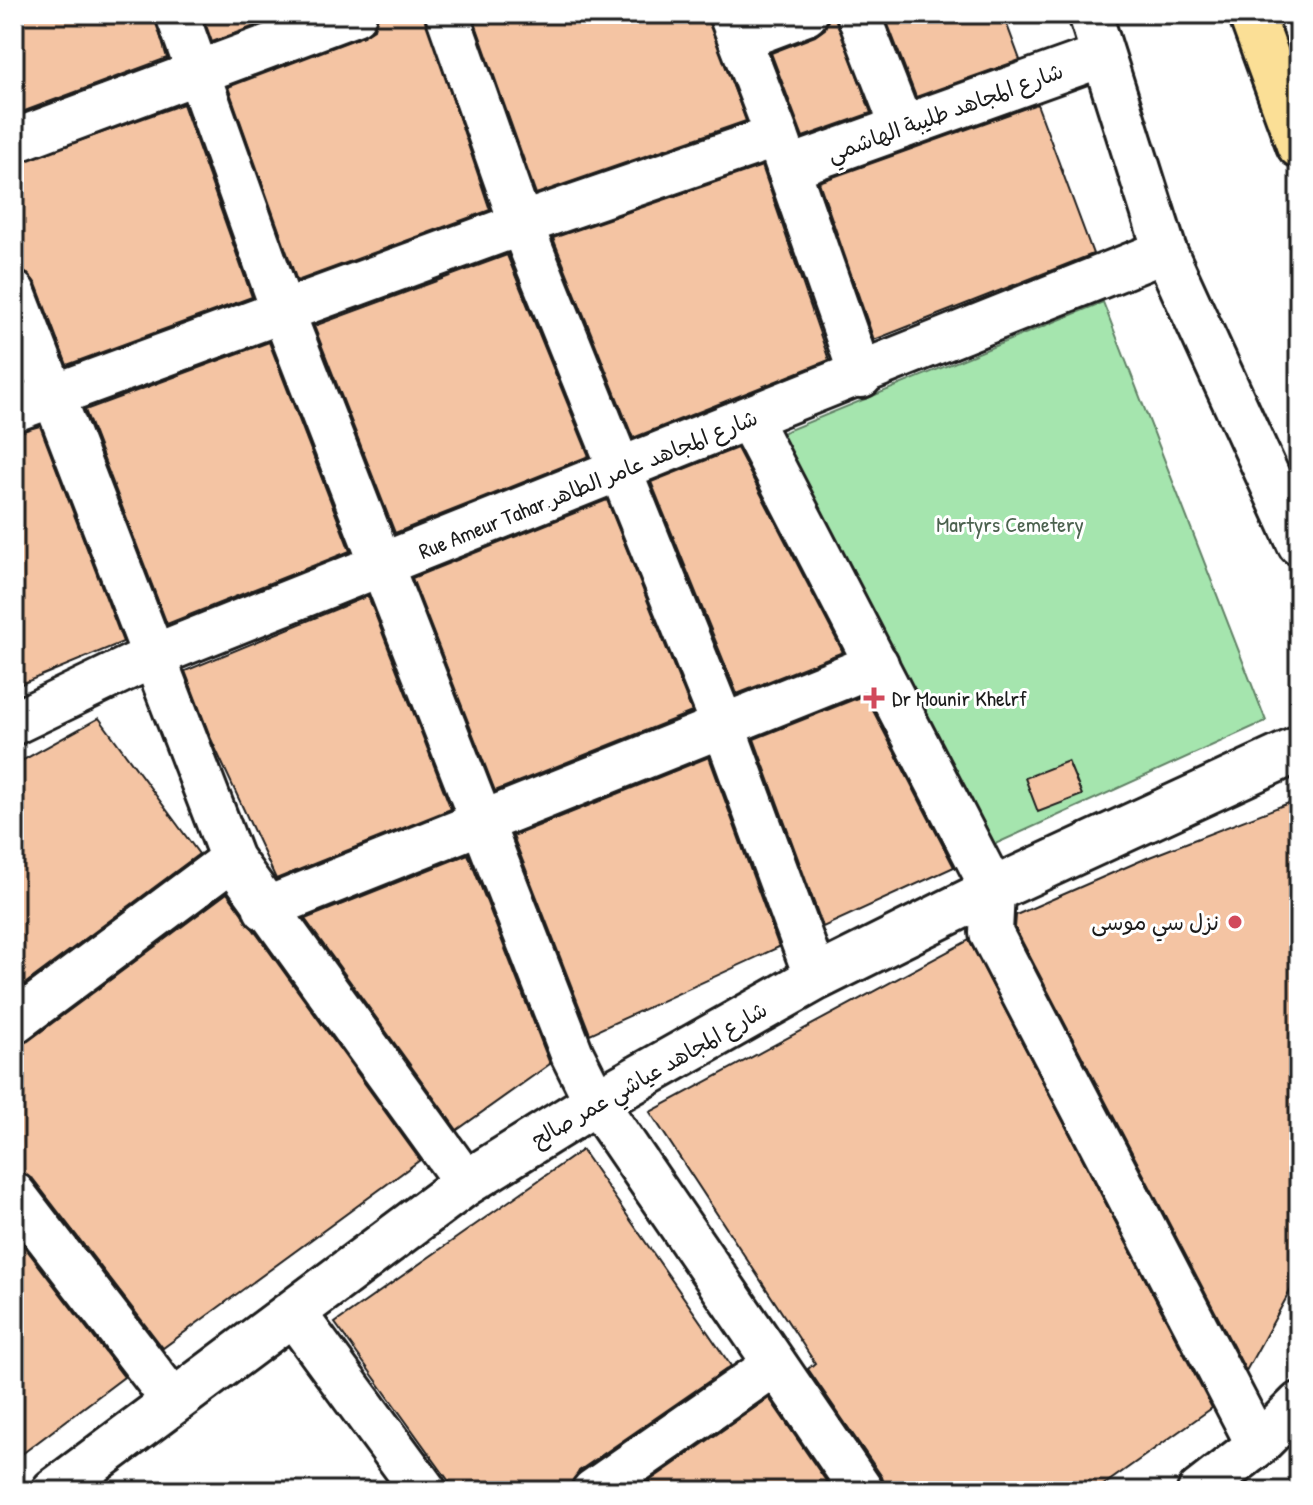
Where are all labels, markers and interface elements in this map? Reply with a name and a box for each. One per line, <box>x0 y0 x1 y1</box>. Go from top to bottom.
street label: شارع المجاهد طليبة الهاشمي <box>823 55 1069 173</box>
street label: Rue Ameur Tahar,شارع المجاهد عامر الطاهر <box>414 402 762 567</box>
park label: Martyrs Cemetery <box>936 509 1084 539</box>
place label: Dr Mounir Khelrf <box>892 683 1027 713</box>
marker: Dr Mounir Khelrf <box>863 687 885 709</box>
place label: نزل سي موسى <box>1091 907 1219 942</box>
marker: نزل سي موسى <box>1226 913 1244 931</box>
street label: شارع المجاهد عياشي عمر صالح <box>525 994 775 1158</box>

